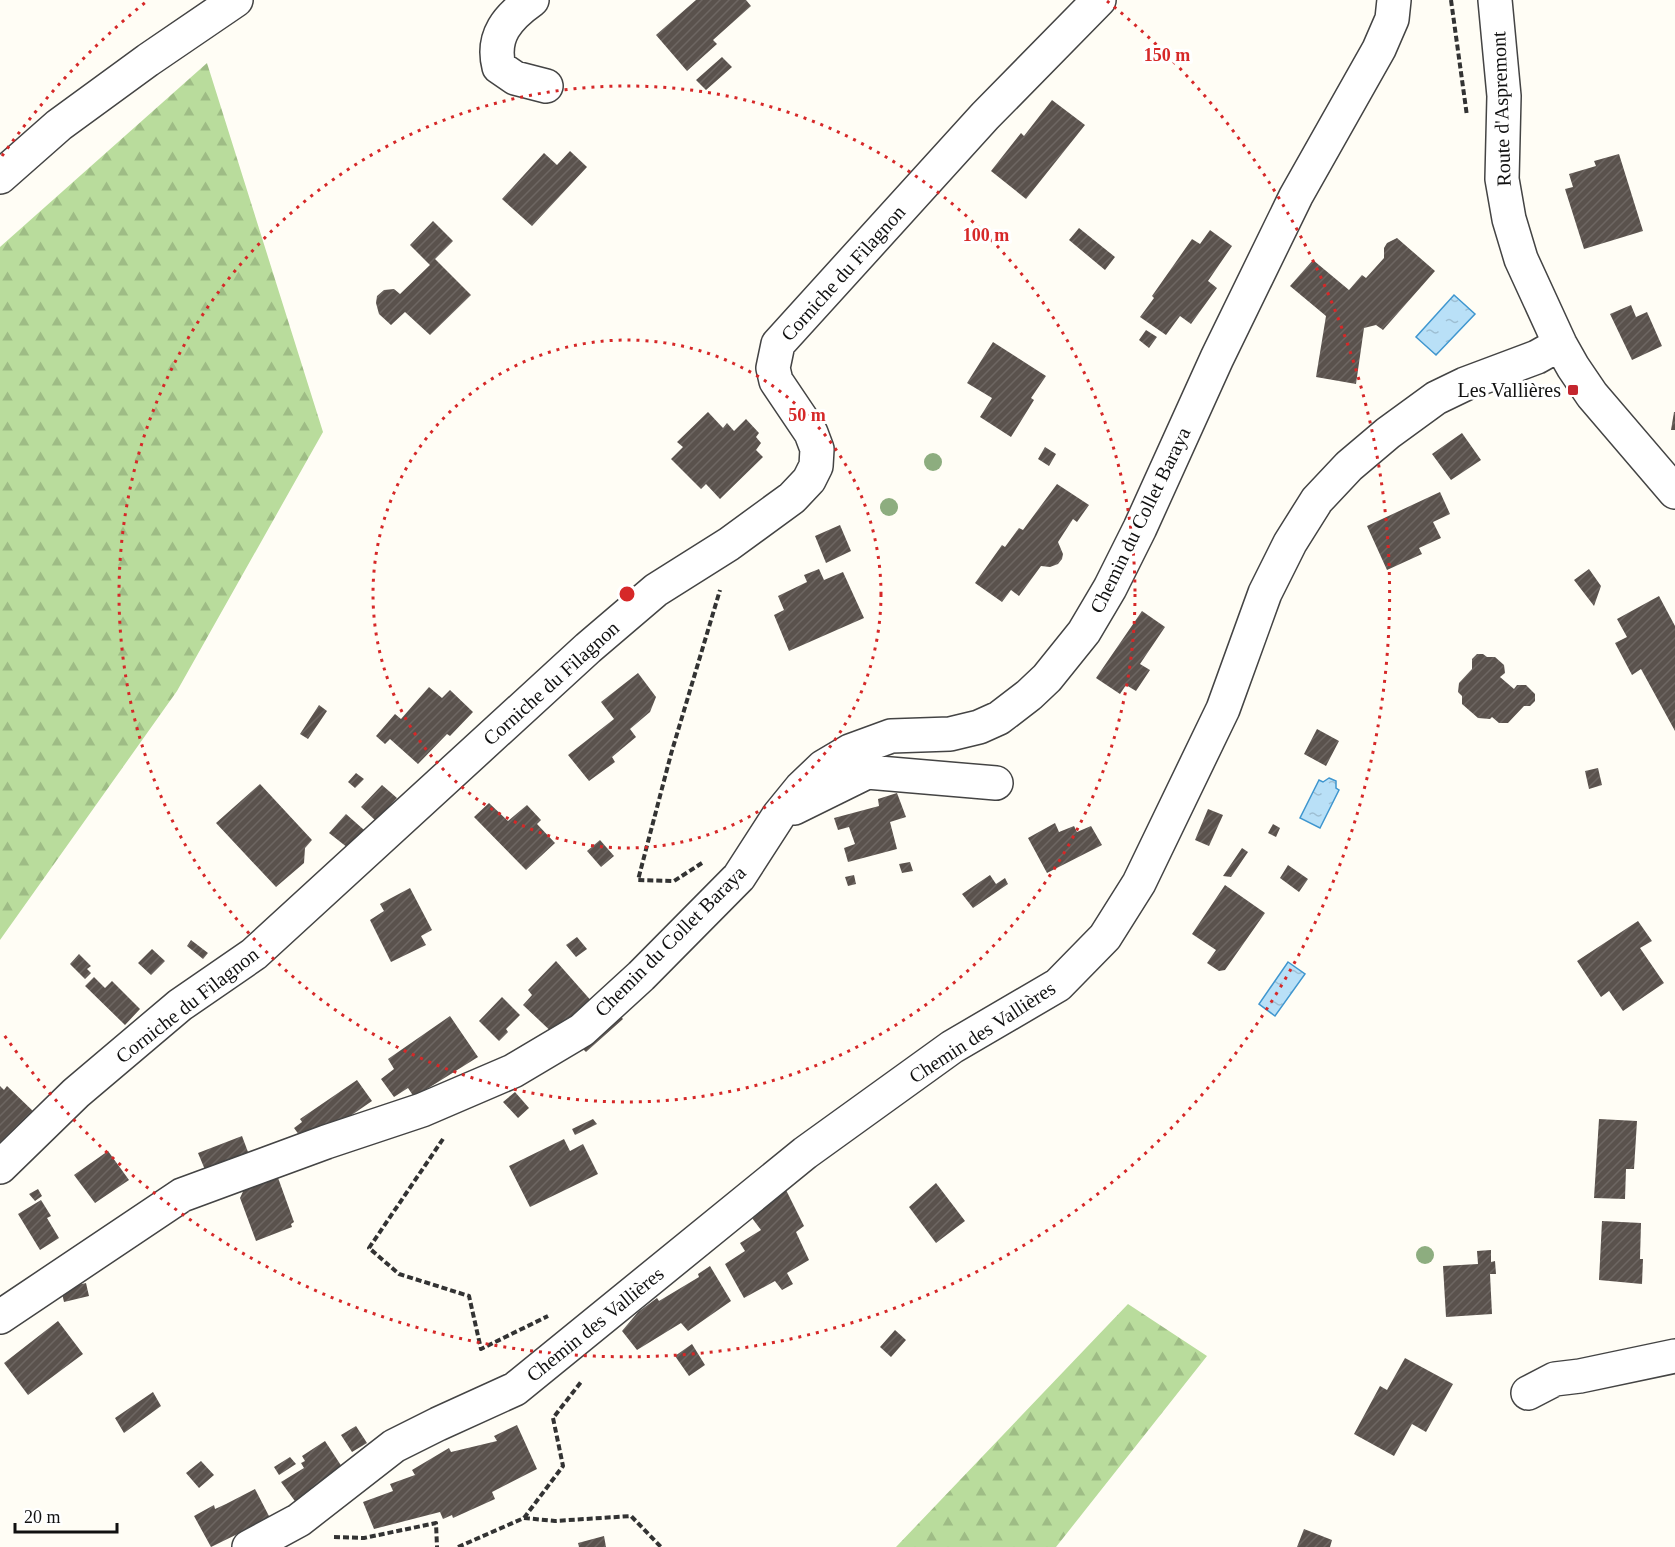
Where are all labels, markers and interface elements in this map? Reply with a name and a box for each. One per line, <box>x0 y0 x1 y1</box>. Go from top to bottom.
street label: Route d'Aspremont <box>1487 31 1516 187</box>
text: 150 m <box>1144 45 1190 65</box>
street label: Corniche du Filagnon <box>776 201 910 346</box>
text: 100 m <box>963 225 1009 245</box>
place label: Les Vallières <box>1458 379 1561 401</box>
marker: Les Vallières <box>1566 383 1580 397</box>
text: 50 m <box>788 405 826 425</box>
street label: Chemin du Collet Baraya <box>1085 423 1196 617</box>
centre of rings <box>617 584 637 604</box>
street label: Corniche du Filagnon <box>479 616 624 750</box>
street label: Chemin du Collet Baraya <box>590 861 751 1022</box>
street label: Corniche du Filagnon <box>111 943 263 1068</box>
street label: Chemin des Vallières <box>905 976 1059 1087</box>
street label: Chemin des Vallières <box>522 1262 668 1386</box>
scale bar <box>15 1496 117 1534</box>
text: 20 m <box>24 1507 61 1527</box>

